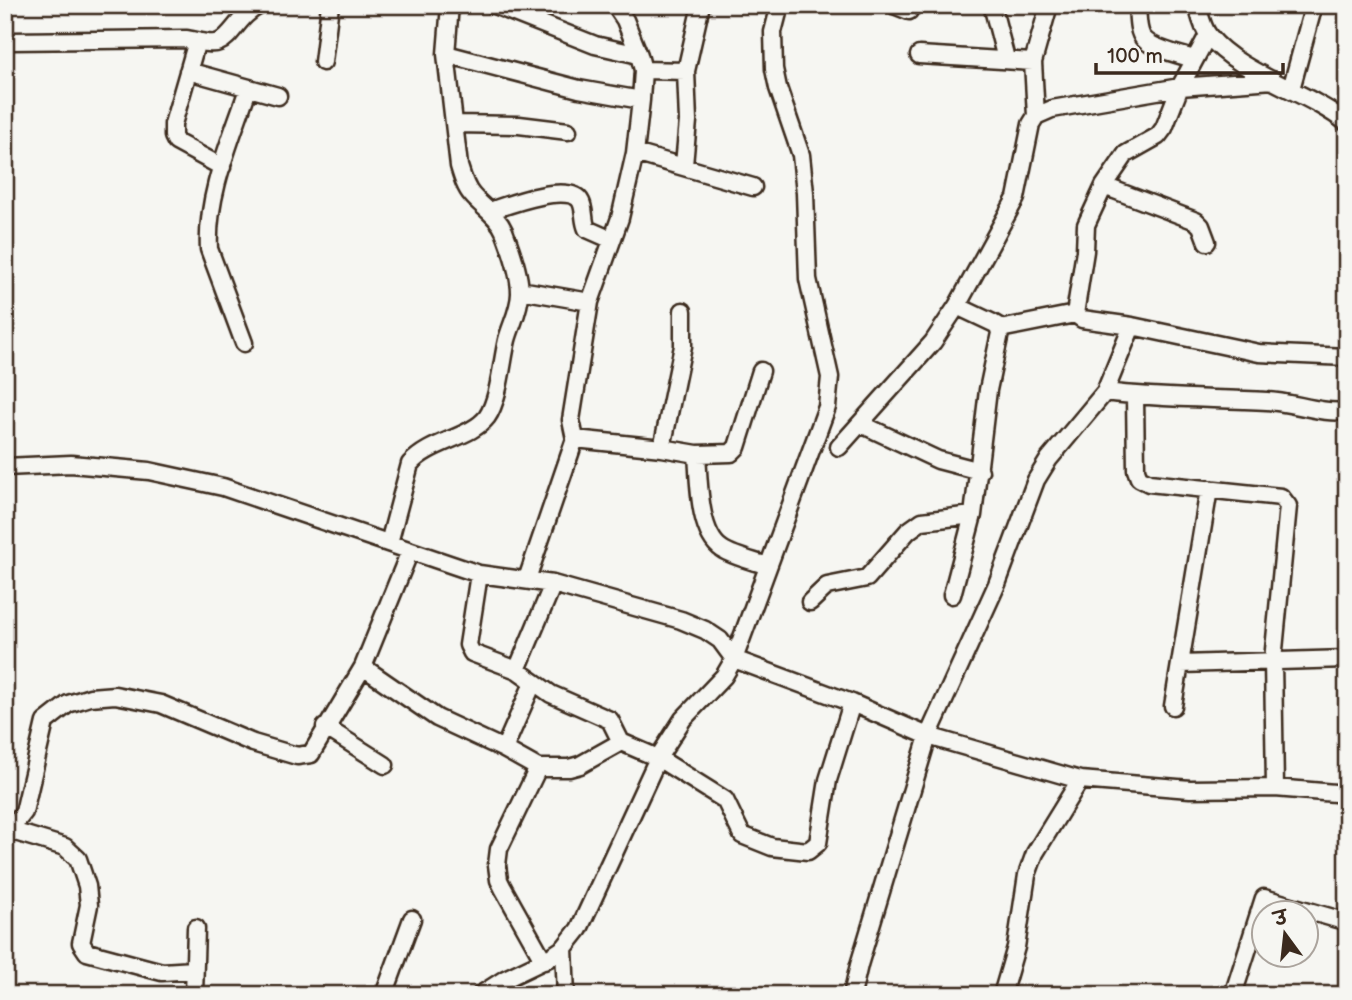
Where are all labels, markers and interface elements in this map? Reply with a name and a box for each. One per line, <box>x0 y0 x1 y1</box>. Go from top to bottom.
scale bar <box>1096 32 1284 76</box>
text: 100 m <box>1107 44 1163 69</box>
north arrow <box>1250 898 1320 968</box>
text: उ <box>1270 906 1292 932</box>

